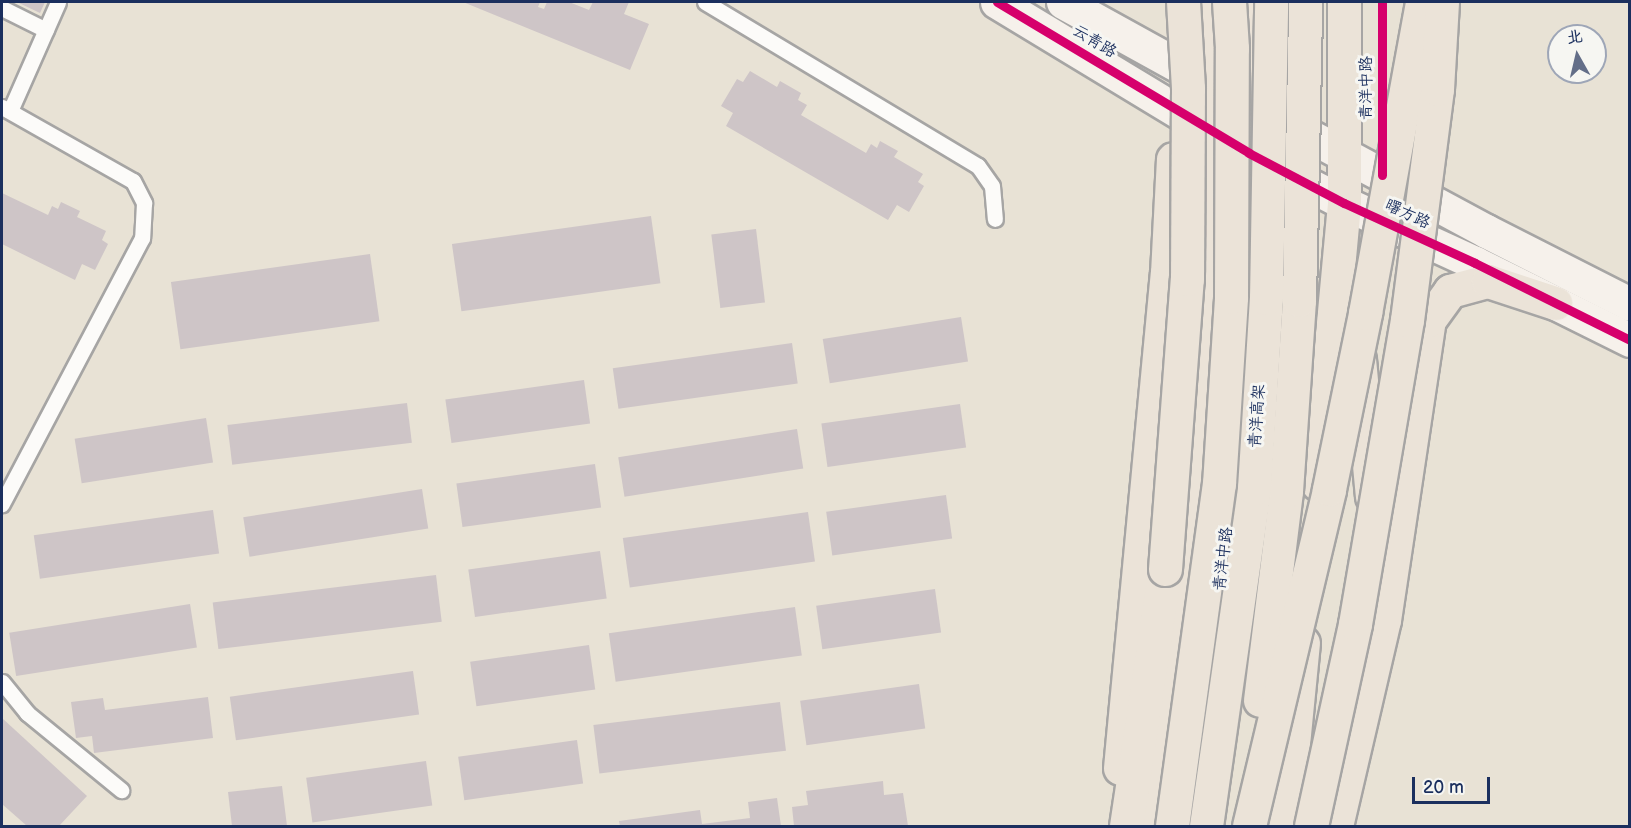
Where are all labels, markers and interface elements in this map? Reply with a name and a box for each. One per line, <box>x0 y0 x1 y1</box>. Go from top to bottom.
street label: 云青路 <box>1068 21 1120 63</box>
north arrow <box>1547 24 1607 84</box>
text: 北 <box>1565 27 1584 48</box>
street label: 青洋中路 <box>1357 56 1377 120</box>
street label: 曙方路 <box>1381 196 1433 234</box>
street label: 青洋高架 <box>1246 383 1270 449</box>
street label: 青洋中路 <box>1211 526 1237 592</box>
scale bar <box>1415 765 1493 803</box>
text: 20 m <box>1423 777 1464 798</box>

